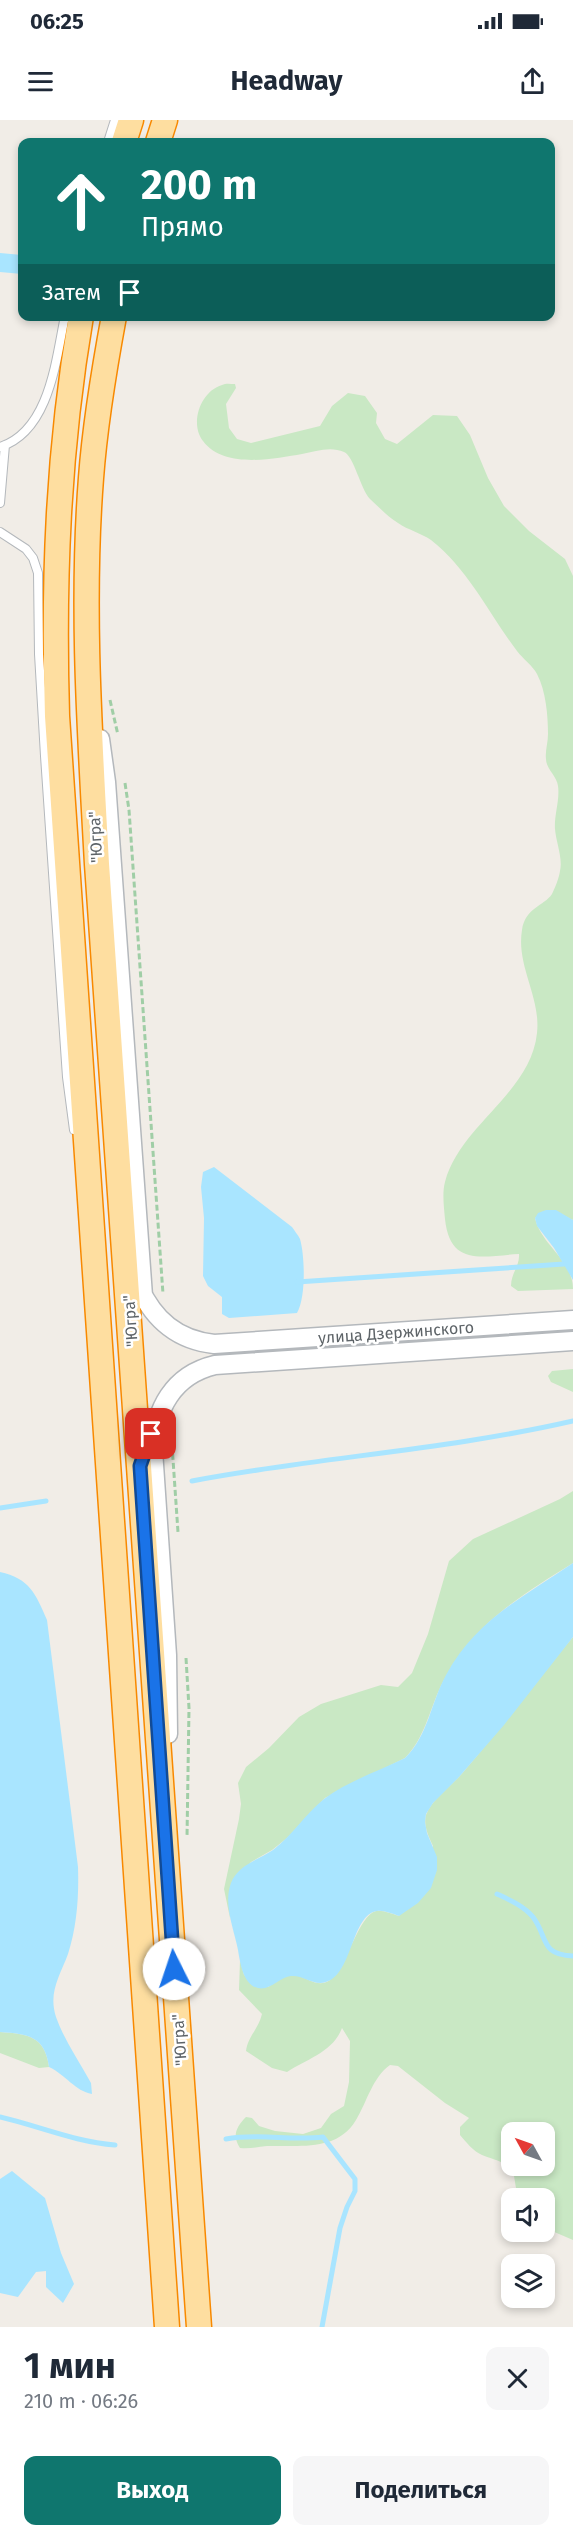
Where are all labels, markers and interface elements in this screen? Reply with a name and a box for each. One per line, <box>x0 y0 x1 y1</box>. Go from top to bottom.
text: 06:25 <box>30 8 84 35</box>
icon: menu <box>24 65 57 98</box>
text: Headway <box>231 65 342 97</box>
icon: share <box>516 65 549 98</box>
text: 200 m <box>141 160 257 210</box>
icon: ahead <box>42 162 120 240</box>
text: Прямо <box>141 211 224 243</box>
icon: arrive <box>113 276 146 309</box>
text: Затем <box>42 279 101 306</box>
street label: "Югра" <box>85 811 106 863</box>
street label: "Югра" <box>119 1294 142 1348</box>
street label: улица Дзержинского <box>317 1318 475 1347</box>
pin <box>125 1408 176 1459</box>
icon: arrive <box>134 1417 167 1450</box>
position arrow <box>142 1937 206 2001</box>
street label: "Югра" <box>168 2013 191 2067</box>
north arrow <box>501 2122 555 2176</box>
map controls <box>501 2122 555 2308</box>
button: sound <box>501 2188 555 2242</box>
button: layers <box>501 2254 555 2308</box>
text: 1 мин <box>24 2344 116 2388</box>
button: close <box>486 2347 549 2410</box>
text: 210 m · 06:26 <box>24 2389 138 2413</box>
button: Выход <box>24 2456 281 2525</box>
button: Поделиться <box>293 2456 549 2525</box>

